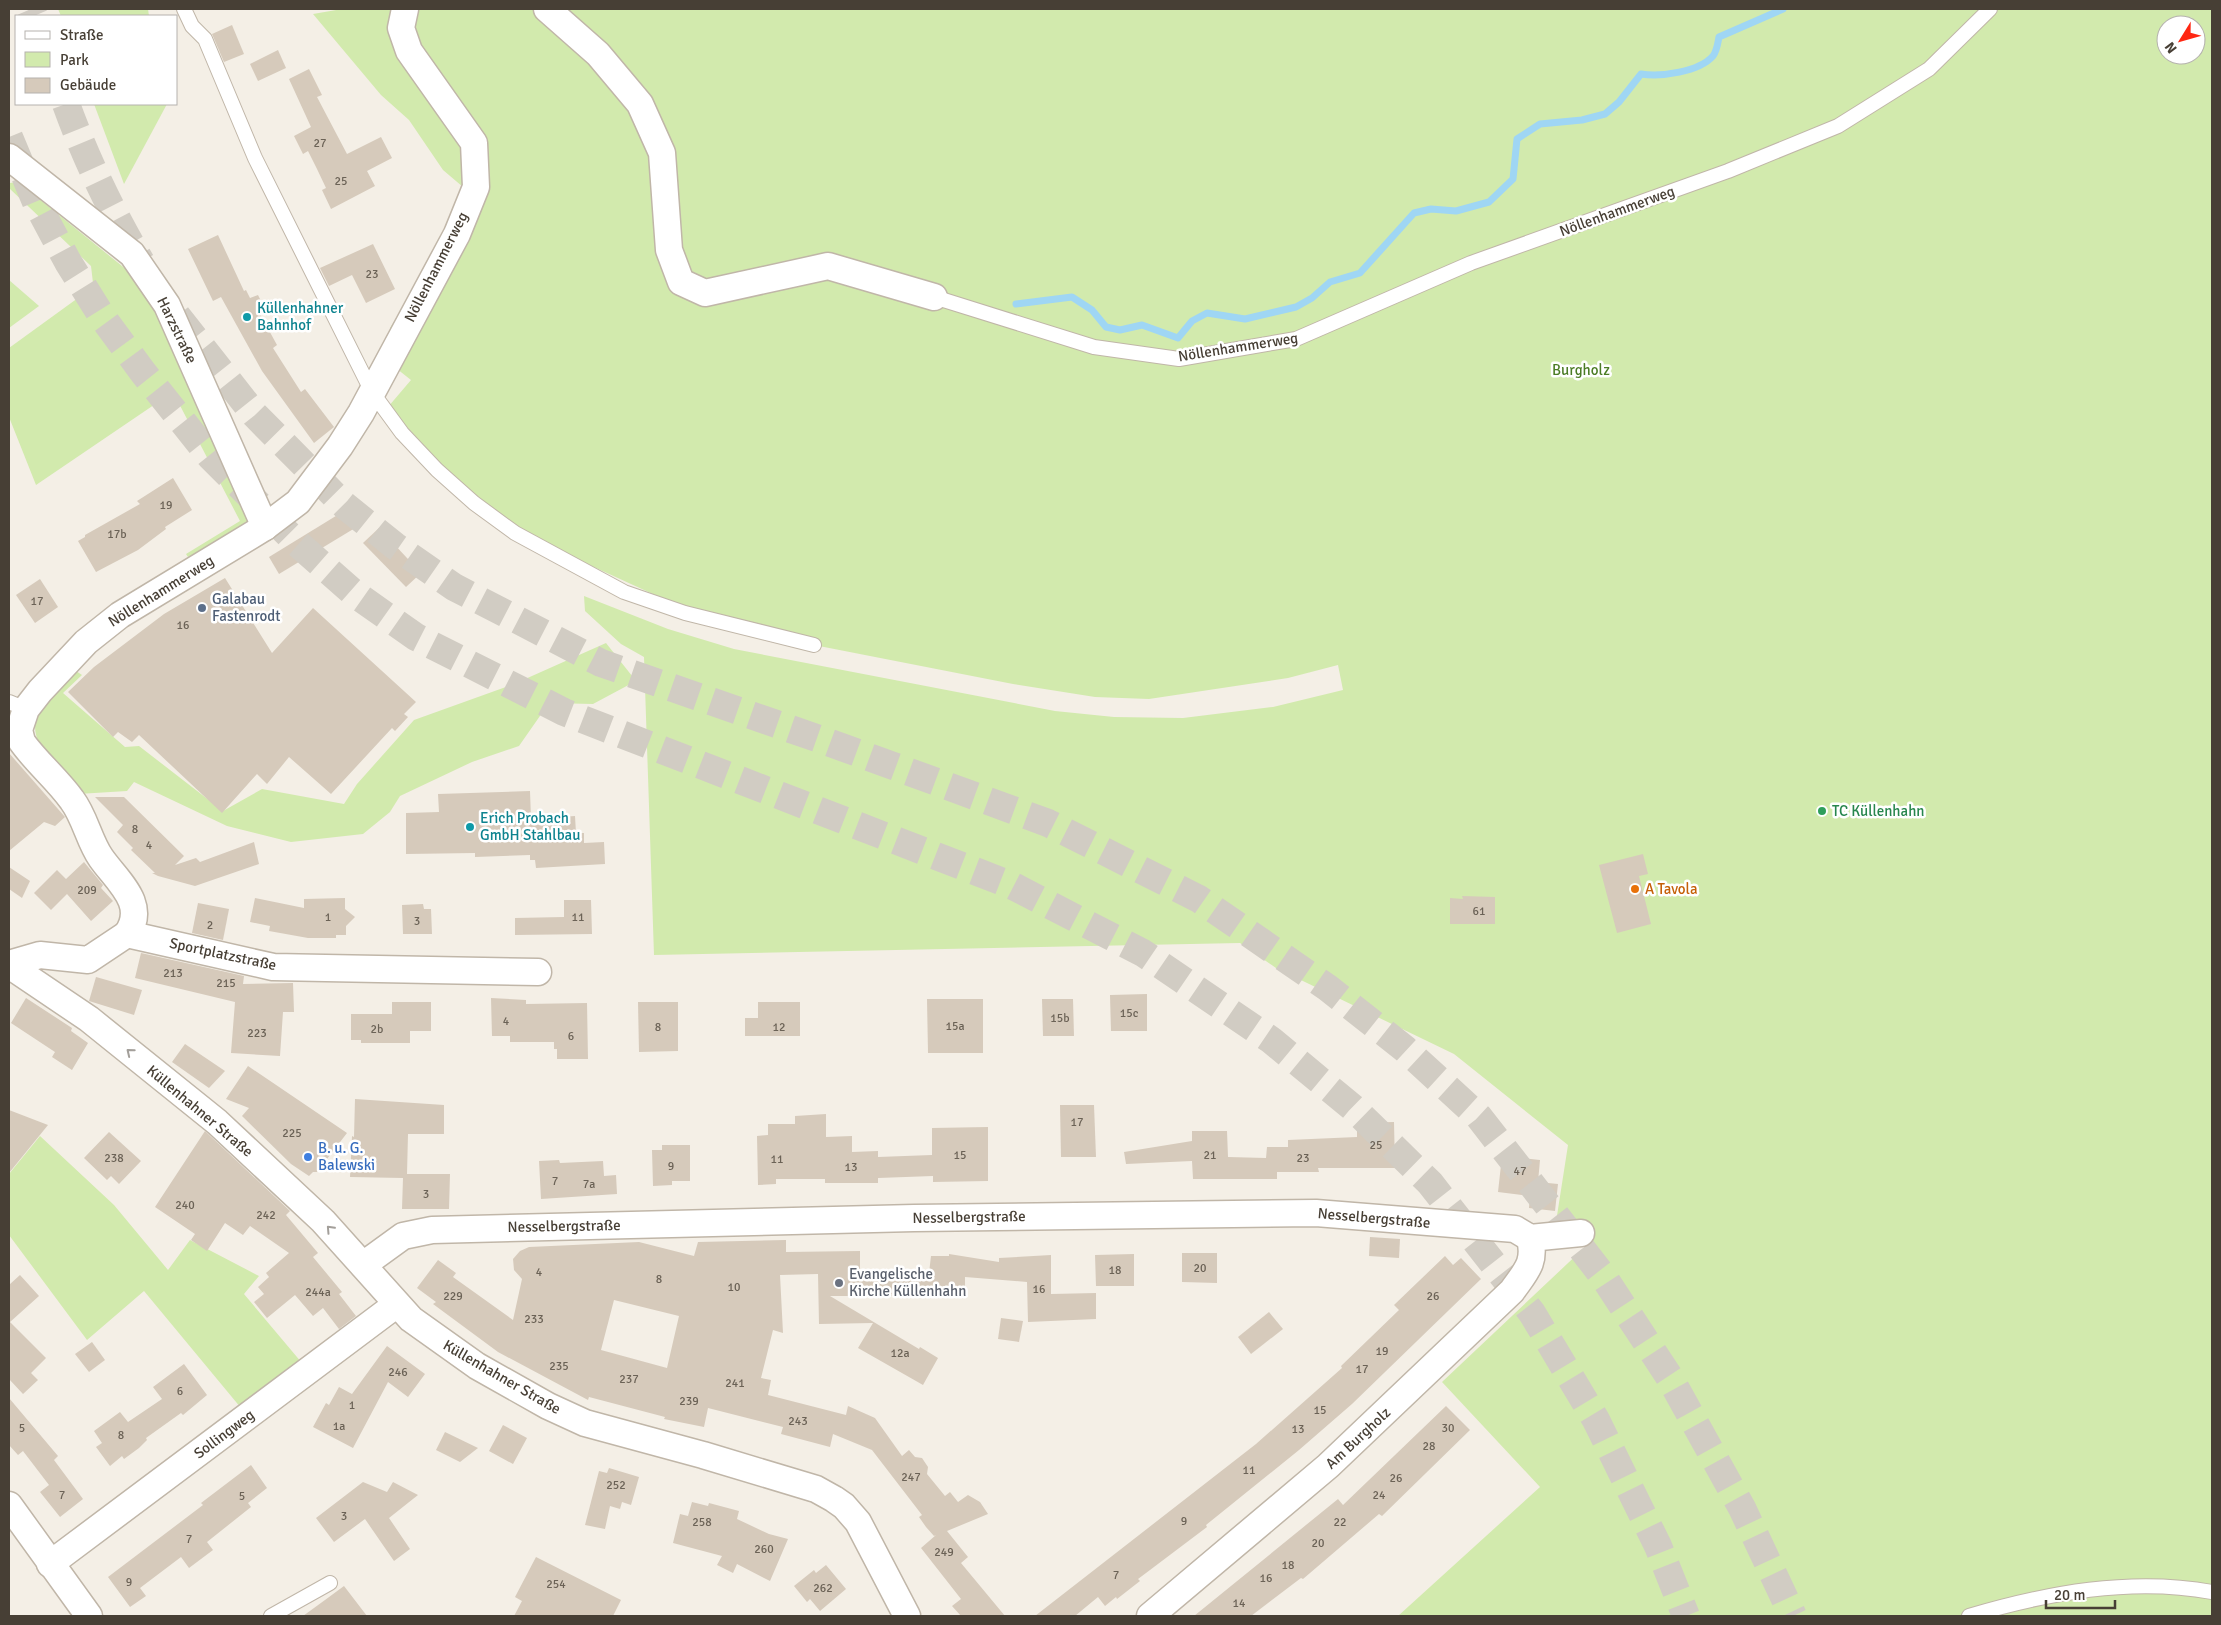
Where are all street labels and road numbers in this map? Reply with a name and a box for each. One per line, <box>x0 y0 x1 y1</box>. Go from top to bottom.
street label: Nöllenhammerweg <box>1557 182 1677 240</box>
street label: Nöllenhammerweg <box>400 209 472 325</box>
street label: Harzstraße <box>153 294 201 366</box>
street label: Nöllenhammerweg <box>1177 329 1299 365</box>
street label: Nöllenhammerweg <box>105 551 217 631</box>
street label: Sportplatzstraße <box>168 934 278 974</box>
street label: Küllenhahner Straße <box>143 1061 257 1161</box>
street label: Nesselbergstraße <box>1317 1204 1431 1232</box>
street label: Nesselbergstraße <box>912 1207 1026 1227</box>
street label: Nesselbergstraße <box>507 1216 621 1236</box>
street label: Küllenhahner Straße <box>440 1336 564 1418</box>
street label: Am Burgholz <box>1322 1403 1394 1473</box>
street label: Sollingweg <box>190 1405 258 1463</box>

